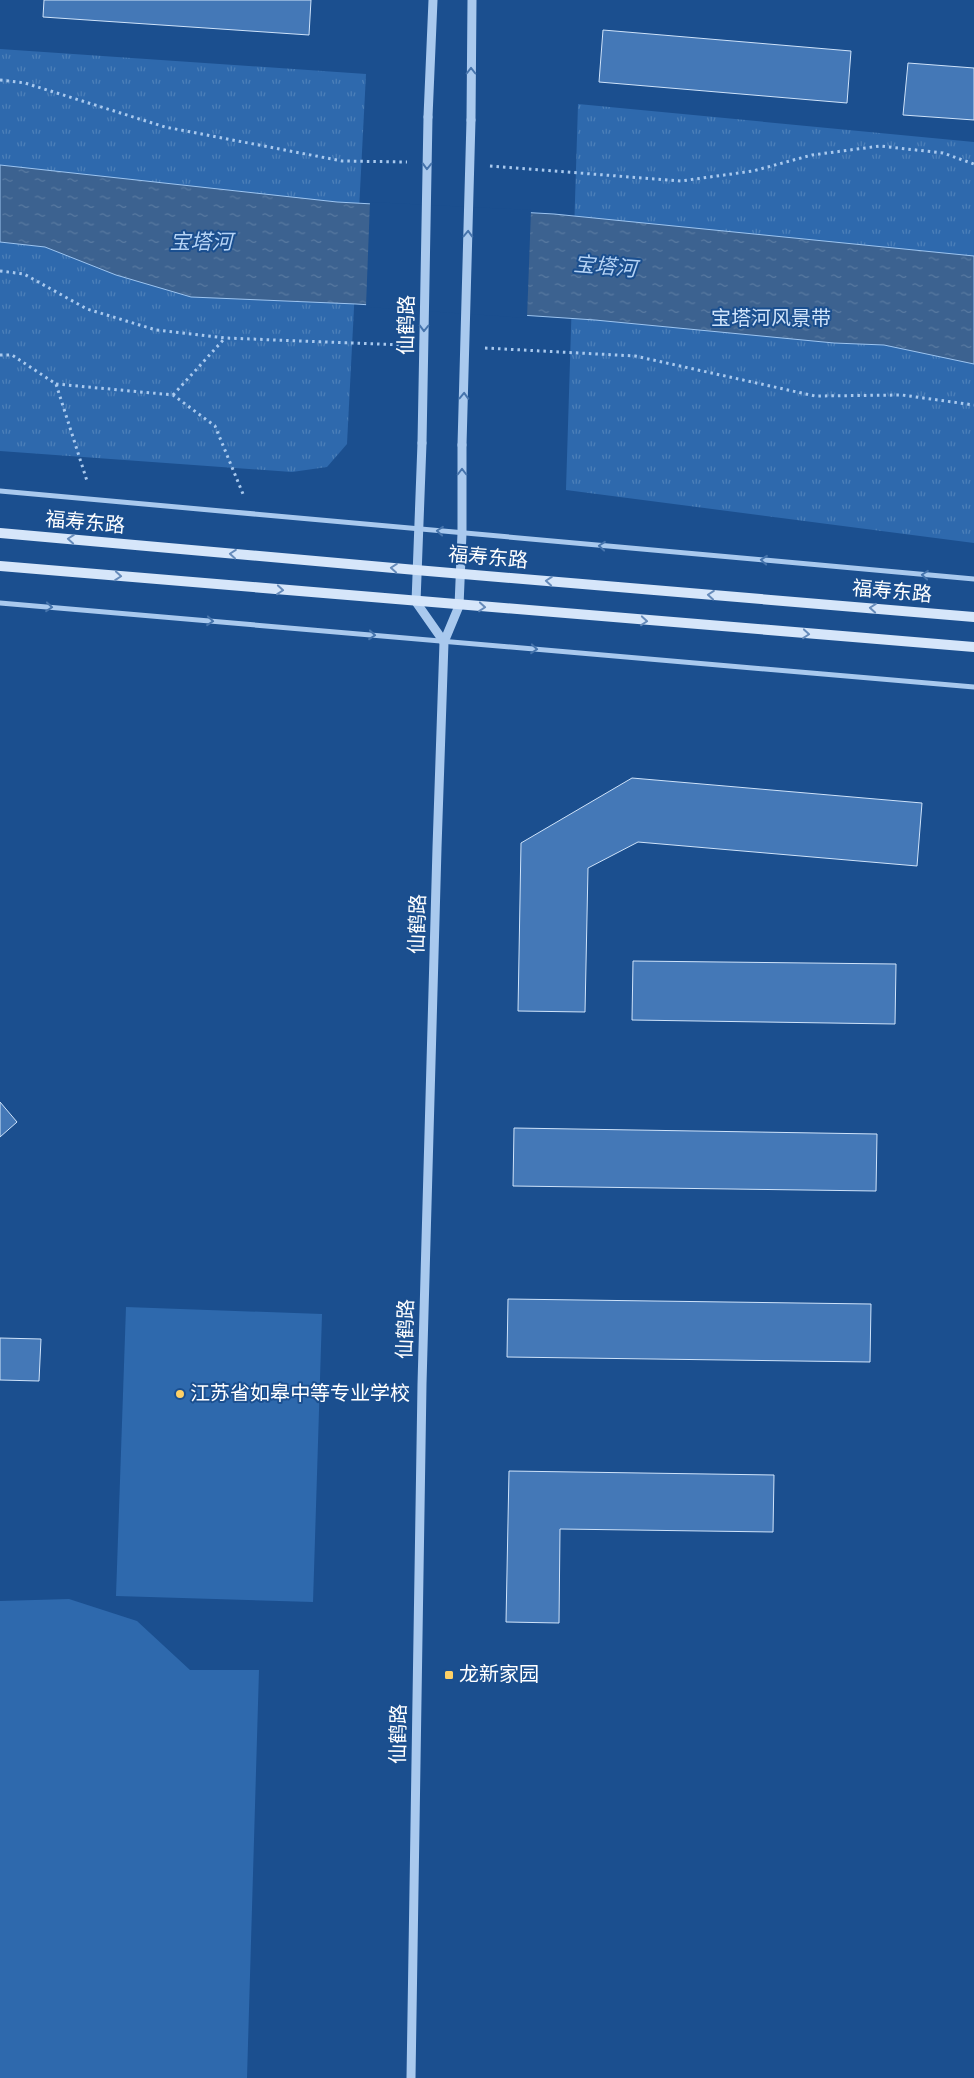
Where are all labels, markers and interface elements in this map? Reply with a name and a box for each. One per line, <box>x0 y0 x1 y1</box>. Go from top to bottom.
one-way arrow <box>466 67 476 74</box>
one-way arrow <box>422 162 432 170</box>
one-way arrow <box>463 229 474 237</box>
water label: 宝塔河 <box>170 231 236 253</box>
water label: 宝塔河 <box>573 253 641 281</box>
street label: 仙鹤路 <box>394 295 418 355</box>
park label: 宝塔河风景带 <box>711 308 831 329</box>
one-way arrow <box>419 324 429 332</box>
one-way arrow <box>459 392 469 400</box>
one-way arrow <box>457 468 467 476</box>
street label: 福寿东路 <box>44 509 126 536</box>
one-way arrow <box>436 526 444 537</box>
one-way arrow <box>67 534 75 545</box>
one-way arrow <box>597 541 605 552</box>
street label: 福寿东路 <box>447 544 529 571</box>
one-way arrow <box>228 548 236 559</box>
one-way arrow <box>759 555 767 566</box>
one-way arrow <box>390 563 398 574</box>
one-way arrow <box>921 569 929 580</box>
one-way arrow <box>115 570 123 581</box>
one-way arrow <box>545 576 553 587</box>
street label: 福寿东路 <box>851 578 933 605</box>
one-way arrow <box>276 584 284 595</box>
one-way arrow <box>707 589 715 600</box>
one-way arrow <box>45 601 53 612</box>
one-way arrow <box>478 602 486 613</box>
one-way arrow <box>869 603 877 614</box>
one-way arrow <box>207 615 215 626</box>
one-way arrow <box>640 615 648 626</box>
one-way arrow <box>802 628 810 639</box>
one-way arrow <box>369 630 377 641</box>
one-way arrow <box>530 644 538 655</box>
street label: 仙鹤路 <box>405 894 429 954</box>
street label: 仙鹤路 <box>393 1299 417 1359</box>
place label: 江苏省如皋中等专业学校 <box>190 1383 410 1404</box>
marker: 江苏省如皋中等专业学校 <box>174 1388 186 1400</box>
place label: 龙新家园 <box>459 1663 539 1685</box>
marker: 龙新家园 <box>443 1669 455 1681</box>
street label: 仙鹤路 <box>386 1704 410 1764</box>

